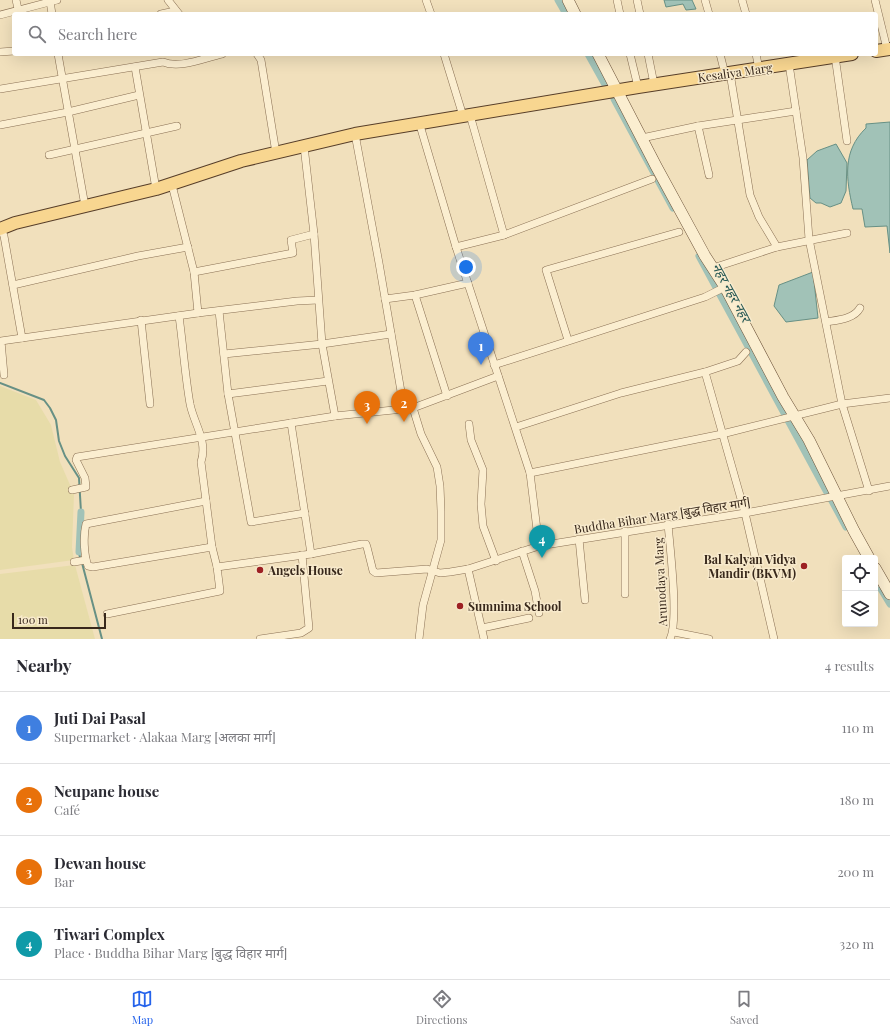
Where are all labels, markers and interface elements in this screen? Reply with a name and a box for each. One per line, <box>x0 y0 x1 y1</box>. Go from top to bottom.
search box <box>12 12 878 56</box>
icon: search <box>26 23 48 45</box>
text: Search here <box>58 24 137 44</box>
street label: Kesaliya Marg <box>697 59 774 85</box>
your location <box>456 257 476 277</box>
water label: नहर नहर नहर <box>709 260 756 327</box>
pin: 1 <box>468 332 494 365</box>
pin: 2 <box>391 389 417 422</box>
pin: 3 <box>354 391 380 424</box>
street label: Buddha Bihar Marg [बुद्ध विहार मार्ग] <box>573 493 751 538</box>
pin: 4 <box>529 525 555 558</box>
street label: Arunodaya Marg <box>650 536 670 628</box>
place label: Bal Kalyan Vidya Mandir (BKVM) <box>704 551 797 581</box>
map controls <box>842 555 878 627</box>
button: locate <box>842 555 878 591</box>
marker: Bal Kalyan Vidya Mandir (BKVM) <box>799 561 809 571</box>
place label: Angels House <box>267 562 343 578</box>
marker: Angels House <box>255 565 265 575</box>
button: layers <box>842 591 878 627</box>
place label: Sumnima School <box>468 598 562 614</box>
marker: Sumnima School <box>455 601 465 611</box>
scale bar <box>12 611 106 630</box>
text: 100 m <box>18 612 48 627</box>
text: Nearby <box>16 654 71 676</box>
text: 4 results <box>825 657 874 674</box>
text: Juti Dai Pasal <box>54 708 146 728</box>
text: 1 <box>27 719 31 736</box>
text: 110 m <box>842 719 874 736</box>
text: Supermarket · Alakaa Marg [अलका मार्ग] <box>54 728 276 745</box>
text: Neupane house <box>54 781 159 801</box>
text: 2 <box>26 791 32 808</box>
text: 180 m <box>840 791 874 808</box>
text: Café <box>54 801 80 818</box>
text: Dewan house <box>54 853 146 873</box>
text: 3 <box>26 863 32 880</box>
text: 200 m <box>837 863 874 880</box>
text: Bar <box>54 873 74 890</box>
text: Tiwari Complex <box>54 924 165 944</box>
text: 4 <box>26 935 32 952</box>
text: 320 m <box>839 935 874 952</box>
text: Place · Buddha Bihar Marg [बुद्ध विहार मार्ग] <box>54 944 287 961</box>
tab: Map <box>131 988 153 1027</box>
tab: Directions <box>416 988 467 1027</box>
tab: Saved <box>730 988 759 1027</box>

